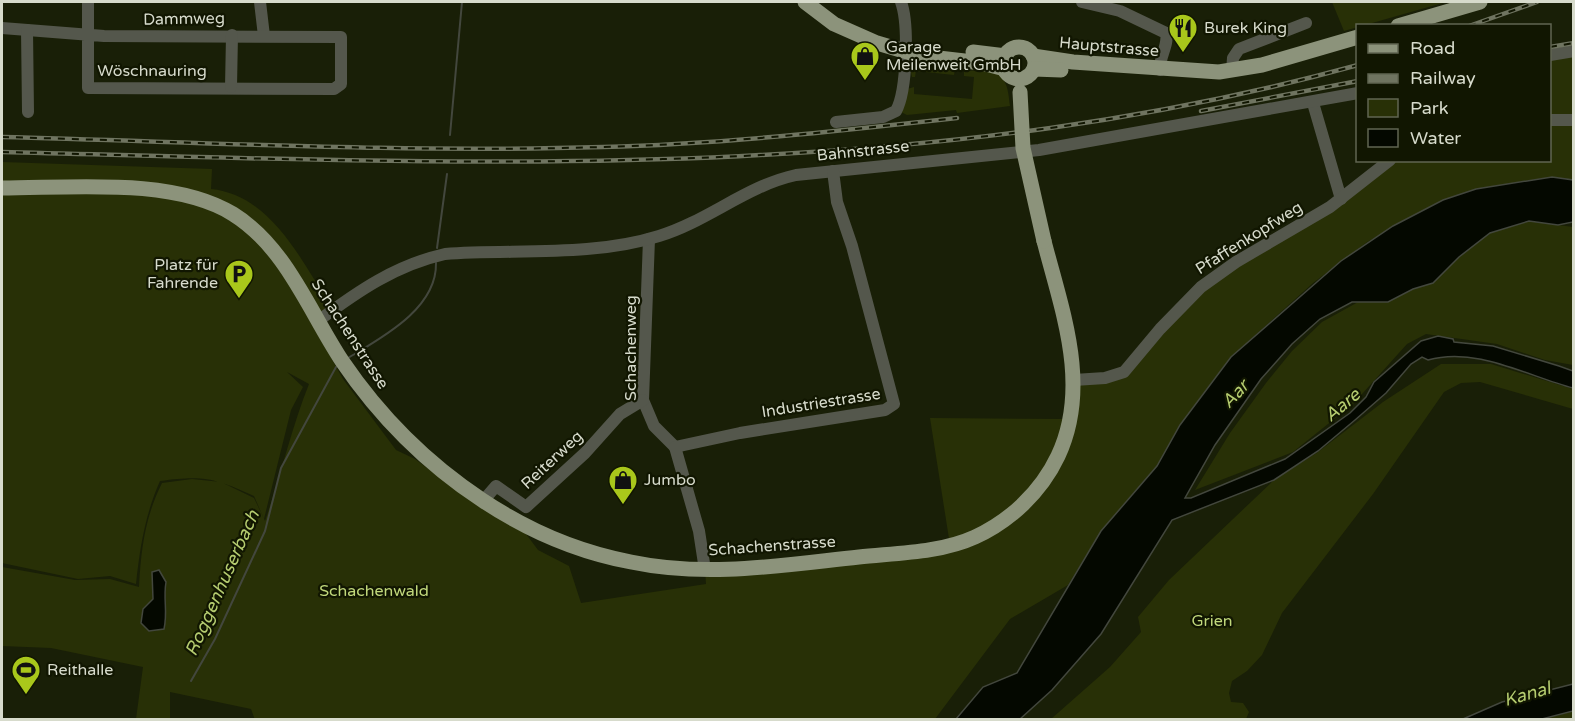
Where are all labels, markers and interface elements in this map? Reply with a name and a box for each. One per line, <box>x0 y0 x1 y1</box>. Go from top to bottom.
street label: Dammweg <box>143 8 225 30</box>
restaurant icon: Burek King <box>1167 12 1199 54</box>
place label: Burek King <box>1204 18 1287 38</box>
legend <box>1356 24 1551 162</box>
street label: Hauptstrasse <box>1058 33 1160 61</box>
place label: Garage Meilenweit GmbH <box>886 37 1022 75</box>
text: Road <box>1410 37 1455 59</box>
shop icon: Garage Meilenweit GmbH <box>849 40 881 82</box>
street label: Wöschnauring <box>97 61 207 81</box>
text: Railway <box>1410 67 1476 89</box>
text: Park <box>1410 97 1449 119</box>
text: Water <box>1410 127 1461 149</box>
street label: Bahnstrasse <box>816 136 910 166</box>
street label: Pfaffenkopfweg <box>1192 197 1306 279</box>
place label: Platz für Fahrende <box>147 255 219 293</box>
parking icon: Platz für Fahrende <box>223 258 255 300</box>
street label: Schachenstrasse <box>307 275 393 393</box>
street label: Schachenweg <box>621 295 641 401</box>
water label: Aar <box>1217 374 1255 413</box>
water label: Aare <box>1319 383 1365 426</box>
street label: Industriestrasse <box>760 384 882 422</box>
street label: Reiterweg <box>517 426 587 494</box>
shop icon: Jumbo <box>607 464 639 506</box>
place label: Jumbo <box>644 470 696 490</box>
water label: Roggenhuserbach <box>180 506 264 659</box>
street label: Schachenstrasse <box>708 532 836 560</box>
park label: Schachenwald <box>319 581 429 601</box>
park label: Grien <box>1191 611 1233 631</box>
sports icon: Reithalle <box>10 654 42 696</box>
place label: Reithalle <box>47 660 113 680</box>
water label: Kanal <box>1501 676 1555 711</box>

